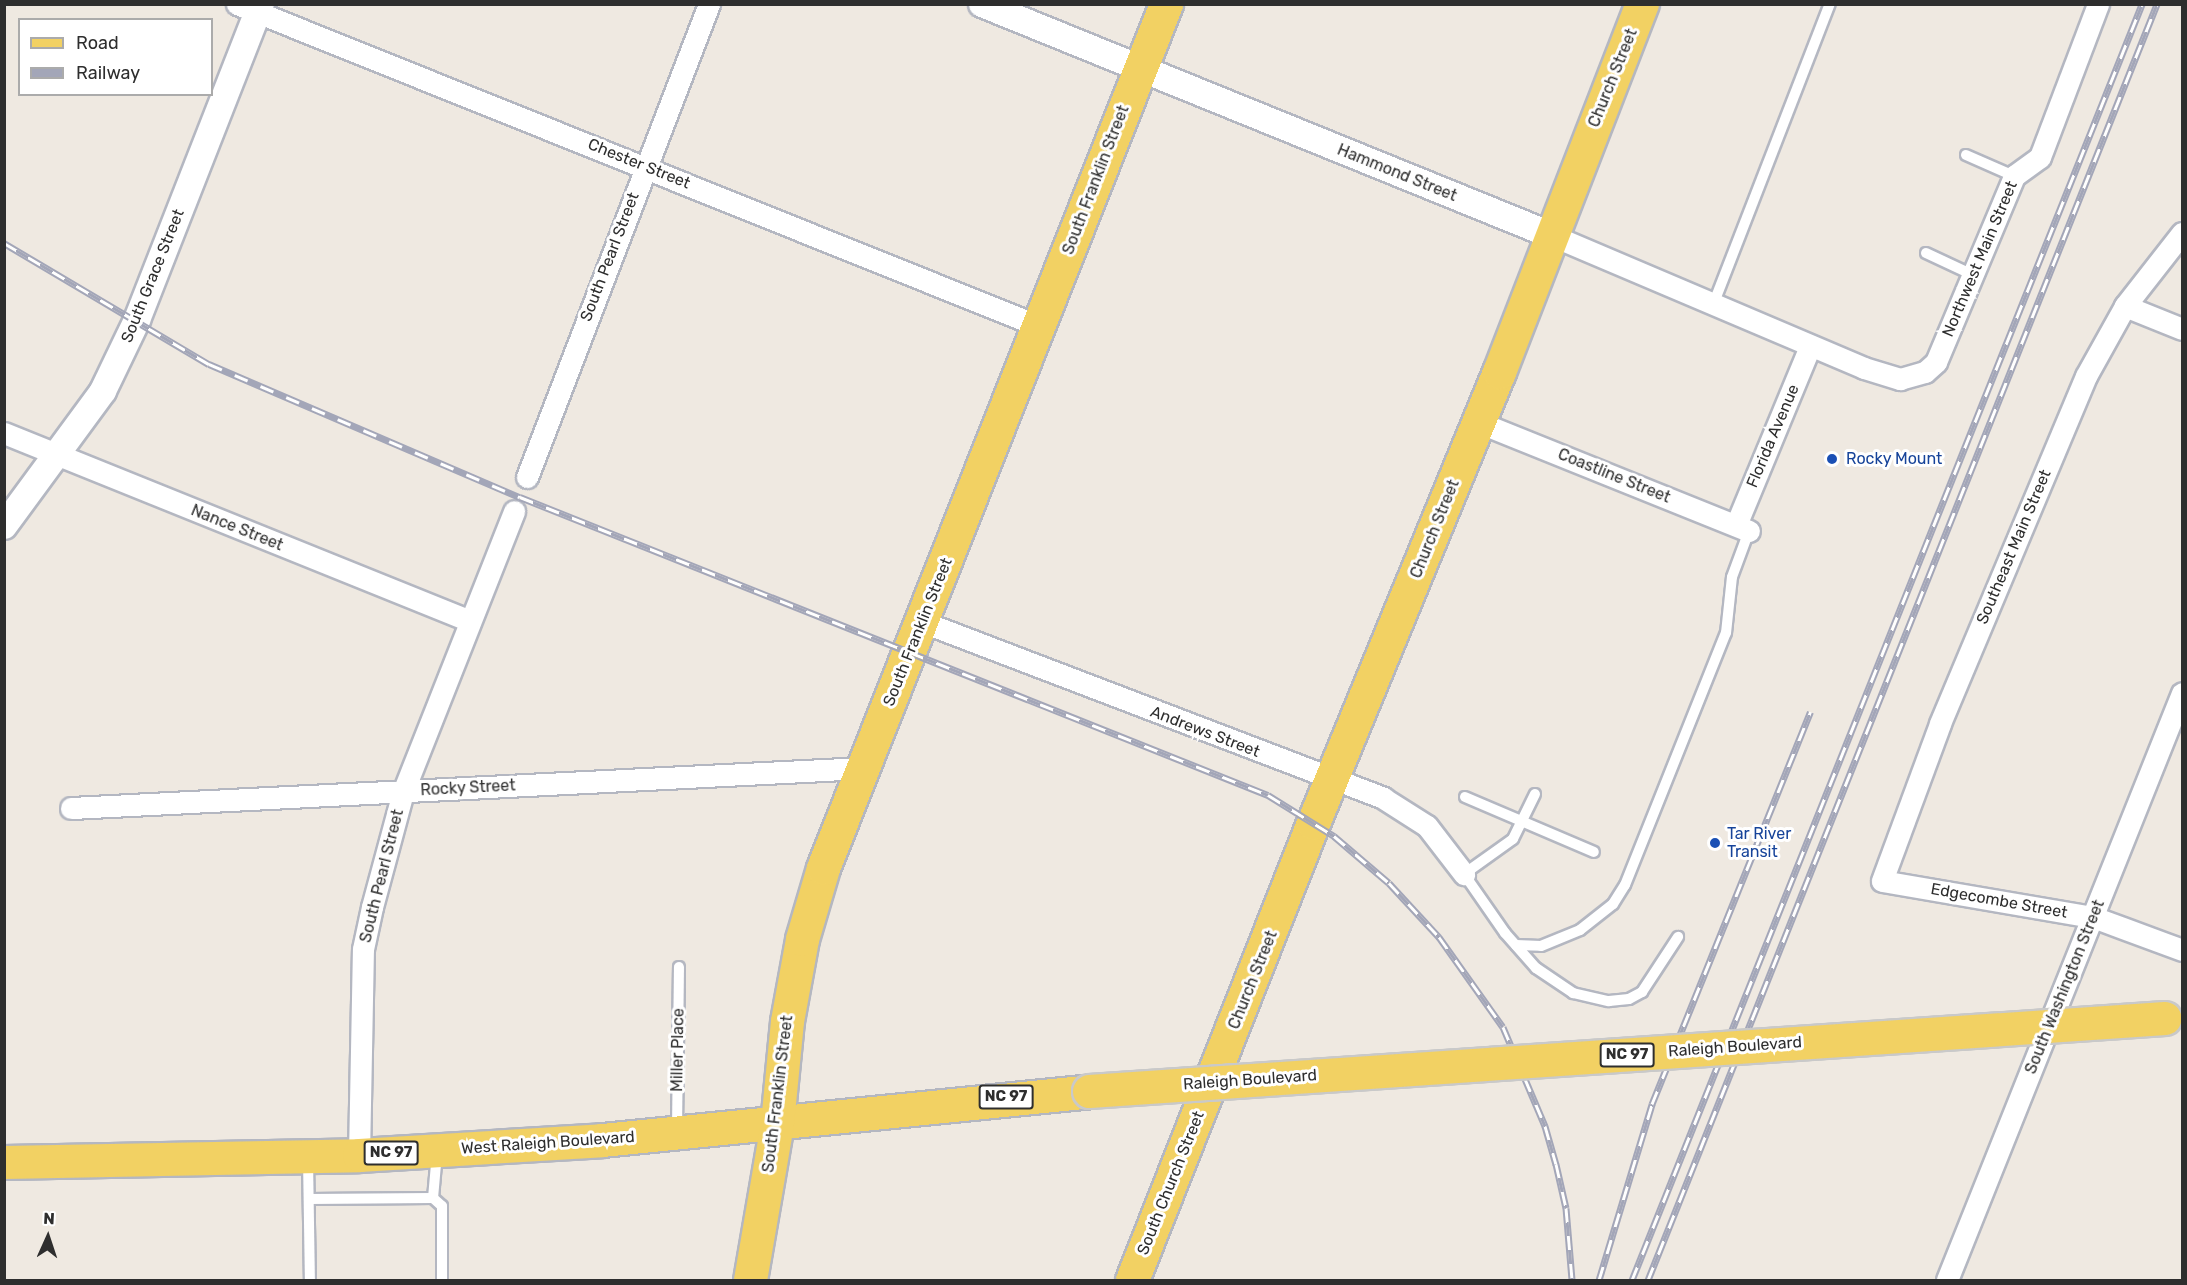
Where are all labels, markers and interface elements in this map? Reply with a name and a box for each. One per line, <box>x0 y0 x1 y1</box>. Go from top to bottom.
legend <box>18 18 213 96</box>
street label: Church Street <box>1584 26 1642 130</box>
text: Road <box>76 32 119 54</box>
text: Railway <box>76 62 140 84</box>
street label: South Franklin Street <box>1059 103 1133 257</box>
street label: Chester Street <box>585 135 693 193</box>
street label: Hammond Street <box>1334 140 1460 206</box>
street label: Northwest Main Street <box>1938 178 2022 340</box>
street label: South Pearl Street <box>577 190 643 324</box>
street label: South Grace Street <box>117 206 189 346</box>
street label: Florida Avenue <box>1743 381 1803 491</box>
street label: Coastline Street <box>1555 445 1673 507</box>
place label: Rocky Mount <box>1846 449 1943 469</box>
marker: Rocky Mount <box>1823 450 1841 468</box>
street label: Southeast Main Street <box>1973 467 2055 627</box>
street label: Church Street <box>1406 477 1464 581</box>
street label: Nance Street <box>188 501 286 555</box>
street label: South Franklin Street <box>879 555 957 709</box>
street label: Andrews Street <box>1148 702 1262 762</box>
street label: Rocky Street <box>420 776 516 800</box>
street label: South Pearl Street <box>356 807 408 945</box>
place label: Tar River Transit <box>1727 824 1792 862</box>
marker: Tar River Transit <box>1708 836 1722 850</box>
street label: Edgecombe Street <box>1929 880 2069 922</box>
street label: South Washington Street <box>2021 897 2109 1077</box>
street label: Church Street <box>1224 928 1282 1032</box>
street label: Miller Place <box>668 1008 688 1092</box>
street label: South Franklin Street <box>759 1014 797 1174</box>
street label: Raleigh Boulevard <box>1667 1033 1803 1061</box>
road number: NC 97 <box>1598 1043 1656 1067</box>
street label: Raleigh Boulevard <box>1182 1066 1318 1094</box>
road number: NC 97 <box>978 1085 1034 1109</box>
street label: South Church Street <box>1133 1108 1209 1258</box>
street label: West Raleigh Boulevard <box>461 1127 635 1159</box>
road number: NC 97 <box>362 1141 420 1165</box>
north arrow <box>18 1207 78 1267</box>
text: N <box>43 1209 55 1228</box>

